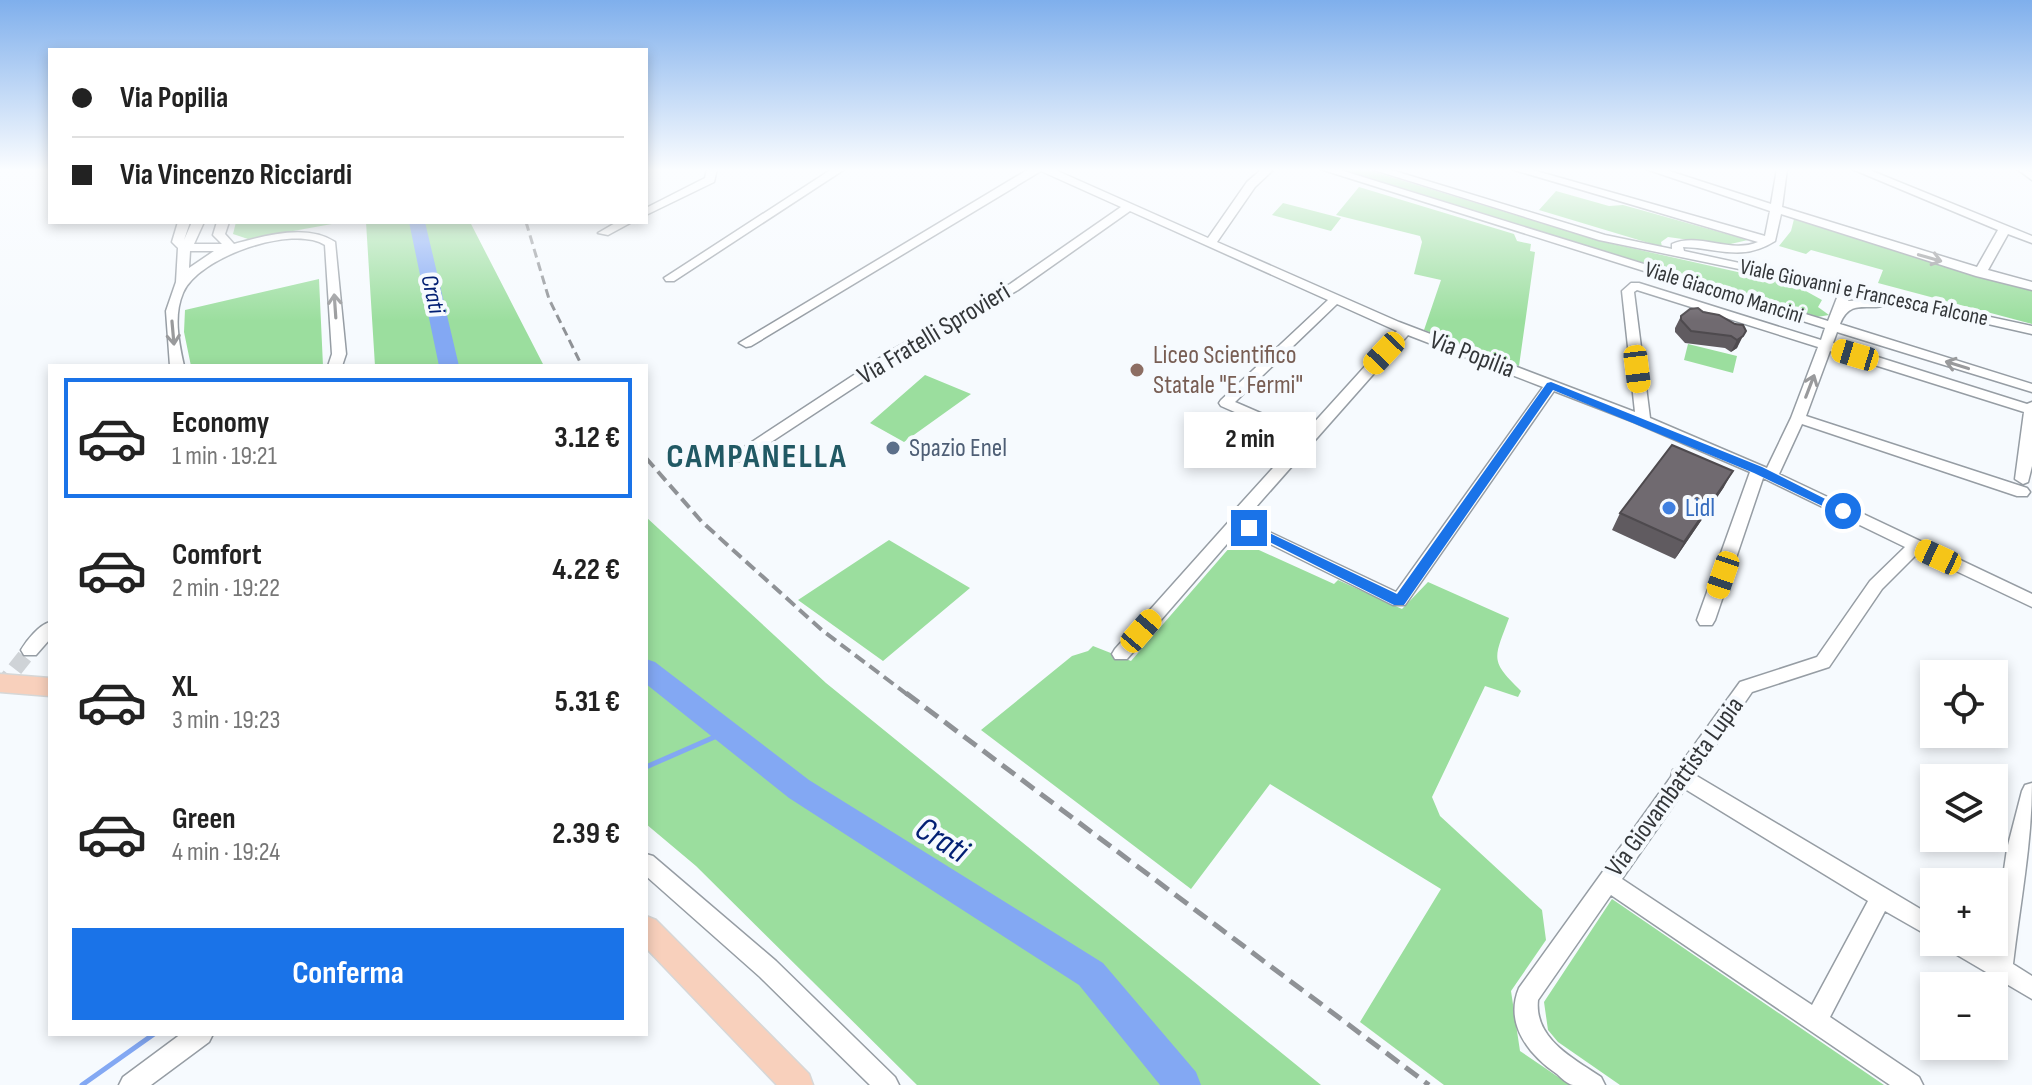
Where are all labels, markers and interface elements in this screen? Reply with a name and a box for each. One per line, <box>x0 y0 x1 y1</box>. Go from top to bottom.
text: Via Popilia <box>120 80 228 116</box>
text: Via Vincenzo Ricciardi <box>120 157 352 193</box>
one-way arrow <box>1917 251 1943 266</box>
street label: Viale Giovanni e Francesca Falcone <box>1737 253 1991 333</box>
street label: Viale Giacomo Mancini <box>1641 256 1807 330</box>
water label: Crati <box>414 272 452 317</box>
street label: Via Fratelli Sprovieri <box>852 276 1016 392</box>
one-way arrow <box>327 293 342 319</box>
one-way arrow <box>165 320 180 346</box>
street label: Via Popilia <box>1425 325 1519 385</box>
car <box>1359 327 1409 379</box>
car <box>1829 337 1881 373</box>
place label: Liceo Scientifico Statale "E. Fermi" <box>1153 340 1303 401</box>
car <box>1622 344 1652 394</box>
one-way arrow <box>1945 357 1971 372</box>
marker: Liceo Scientifico Statale "E. Fermi" <box>1128 361 1146 379</box>
one-way arrow <box>1804 374 1818 398</box>
icon: car <box>76 402 148 474</box>
text: Economy <box>172 405 269 441</box>
callout: 2 min <box>1183 412 1315 468</box>
text: 3.12 € <box>554 420 620 456</box>
text: 2 min <box>1225 424 1275 455</box>
place label: Spazio Enel <box>909 433 1007 464</box>
district label: CAMPANELLA <box>666 436 848 477</box>
marker: Spazio Enel <box>884 439 902 457</box>
text: 1 min · 19:21 <box>172 441 277 472</box>
place label: Lidl <box>1685 493 1715 524</box>
route start <box>1825 493 1861 529</box>
marker: Lidl <box>1660 499 1678 517</box>
route end <box>1231 510 1267 546</box>
icon: car <box>76 534 148 606</box>
car <box>1911 536 1965 578</box>
text: Comfort <box>172 537 262 573</box>
car <box>1704 548 1742 602</box>
text: 4.22 € <box>552 552 620 588</box>
text: 2 min · 19:22 <box>172 573 280 604</box>
car <box>1116 605 1166 657</box>
map controls <box>1920 660 2008 1060</box>
button: locate <box>1920 660 2008 748</box>
icon: car <box>76 666 148 738</box>
text: XL <box>172 669 198 705</box>
text: 5.31 € <box>555 684 620 720</box>
street label: Via Giovambattista Lupia <box>1599 691 1751 883</box>
text: 3 min · 19:23 <box>172 705 280 736</box>
button: layers <box>1920 764 2008 852</box>
icon: car <box>76 798 148 870</box>
text: Green <box>172 801 236 837</box>
water label: Crati <box>908 808 978 873</box>
text: 2.39 € <box>552 816 620 852</box>
text: 4 min · 19:24 <box>172 837 280 868</box>
button: + <box>1920 868 2008 956</box>
button: Conferma <box>72 928 624 1020</box>
button: − <box>1920 972 2008 1060</box>

